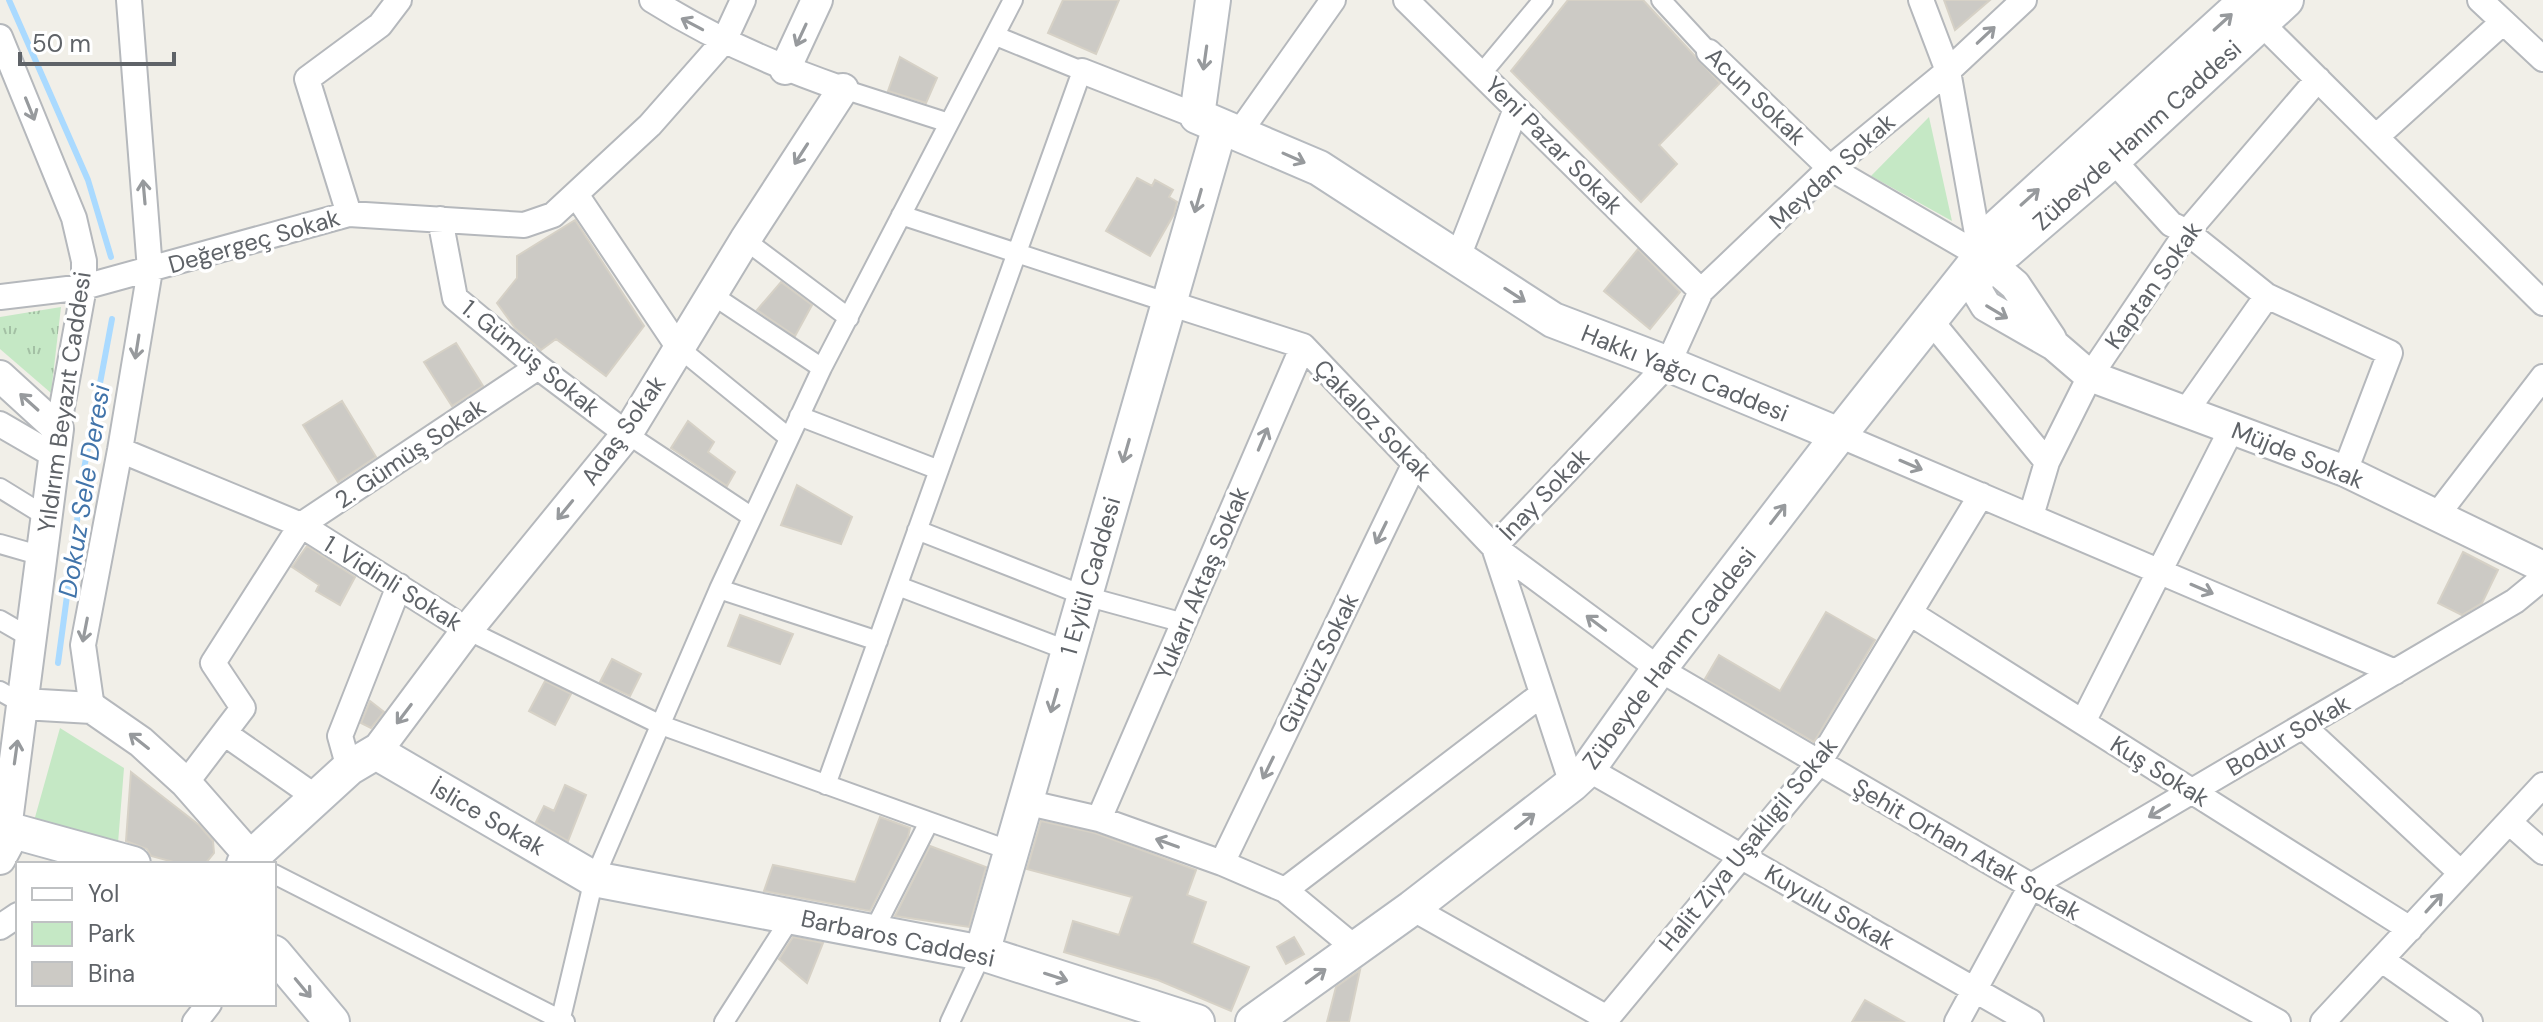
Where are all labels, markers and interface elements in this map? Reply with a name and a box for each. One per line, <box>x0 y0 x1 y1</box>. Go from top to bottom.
one-way arrow <box>2212 14 2232 32</box>
scale bar <box>20 16 174 66</box>
one-way arrow <box>681 16 704 32</box>
one-way arrow <box>793 22 808 46</box>
one-way arrow <box>1976 26 1996 45</box>
text: 50 m <box>32 28 91 59</box>
street label: Zübeyde Hanım Caddesi <box>2026 33 2248 237</box>
street label: Acun Sokak <box>1699 40 1813 152</box>
one-way arrow <box>1197 45 1212 70</box>
street label: Yeni Pazar Sokak <box>1479 70 1629 220</box>
one-way arrow <box>23 96 38 121</box>
street label: Meydan Sokak <box>1763 106 1901 236</box>
one-way arrow <box>792 142 808 165</box>
one-way arrow <box>1281 151 1306 166</box>
one-way arrow <box>136 179 151 206</box>
one-way arrow <box>1190 187 1205 213</box>
one-way arrow <box>2020 188 2040 206</box>
street label: Değergeç Sokak <box>165 202 343 280</box>
street label: Kaptan Sokak <box>2098 215 2208 355</box>
street label: Yıldırım Beyazıt Caddesi <box>30 269 98 535</box>
one-way arrow <box>1503 286 1525 303</box>
street label: 1. Gümüş Sokak <box>455 293 607 423</box>
one-way arrow <box>1986 304 2008 320</box>
street label: Hakkı Yağcı Caddesi <box>1577 317 1793 429</box>
one-way arrow <box>129 334 144 359</box>
street label: Çakaloz Sokak <box>1307 353 1439 487</box>
street label: Adaş Sokak <box>574 369 672 491</box>
water label: Dokuz Sele Deresi <box>50 381 118 600</box>
street label: 2. Gümüş Sokak <box>328 391 492 515</box>
one-way arrow <box>20 394 40 412</box>
street label: Müjde Sokak <box>2227 414 2369 496</box>
one-way arrow <box>1257 427 1272 452</box>
one-way arrow <box>1118 437 1133 463</box>
street label: İnay Sokak <box>1492 441 1596 547</box>
one-way arrow <box>1898 459 1923 474</box>
street label: Yukarı Aktaş Sokak <box>1146 482 1256 684</box>
street label: 1 Eylül Caddesi <box>1053 493 1127 659</box>
one-way arrow <box>556 499 573 520</box>
one-way arrow <box>1769 504 1787 525</box>
one-way arrow <box>1373 521 1388 545</box>
street label: 1. Vidinli Sokak <box>318 528 468 638</box>
street label: Zübeyde Hanım Caddesi <box>1575 541 1763 775</box>
one-way arrow <box>2189 583 2213 598</box>
street label: Gürbüz Sokak <box>1271 588 1365 738</box>
one-way arrow <box>1586 615 1608 631</box>
one-way arrow <box>77 617 92 643</box>
one-way arrow <box>1046 687 1061 713</box>
street label: Bodur Sokak <box>2220 687 2356 783</box>
one-way arrow <box>395 703 412 725</box>
street label: Kuş Sokak <box>2105 728 2215 814</box>
street label: Halit Ziya Uşaklıgil Sokak <box>1652 731 1844 957</box>
one-way arrow <box>129 732 150 749</box>
one-way arrow <box>9 739 24 766</box>
one-way arrow <box>1260 755 1275 779</box>
street label: Şehit Orhan Atak Sokak <box>1847 771 2087 927</box>
street label: İslice Sokak <box>425 772 551 862</box>
one-way arrow <box>2148 803 2171 819</box>
one-way arrow <box>1513 813 1535 830</box>
one-way arrow <box>1155 835 1180 850</box>
street label: Kuyulu Sokak <box>1759 857 1901 957</box>
legend <box>16 862 276 1006</box>
text: Yol <box>88 878 119 909</box>
one-way arrow <box>2424 894 2442 914</box>
street label: Barbaros Caddesi <box>798 902 998 974</box>
text: Park <box>88 918 135 949</box>
text: Bina <box>88 958 135 989</box>
one-way arrow <box>1305 968 1326 985</box>
one-way arrow <box>1043 970 1068 985</box>
one-way arrow <box>294 977 312 997</box>

